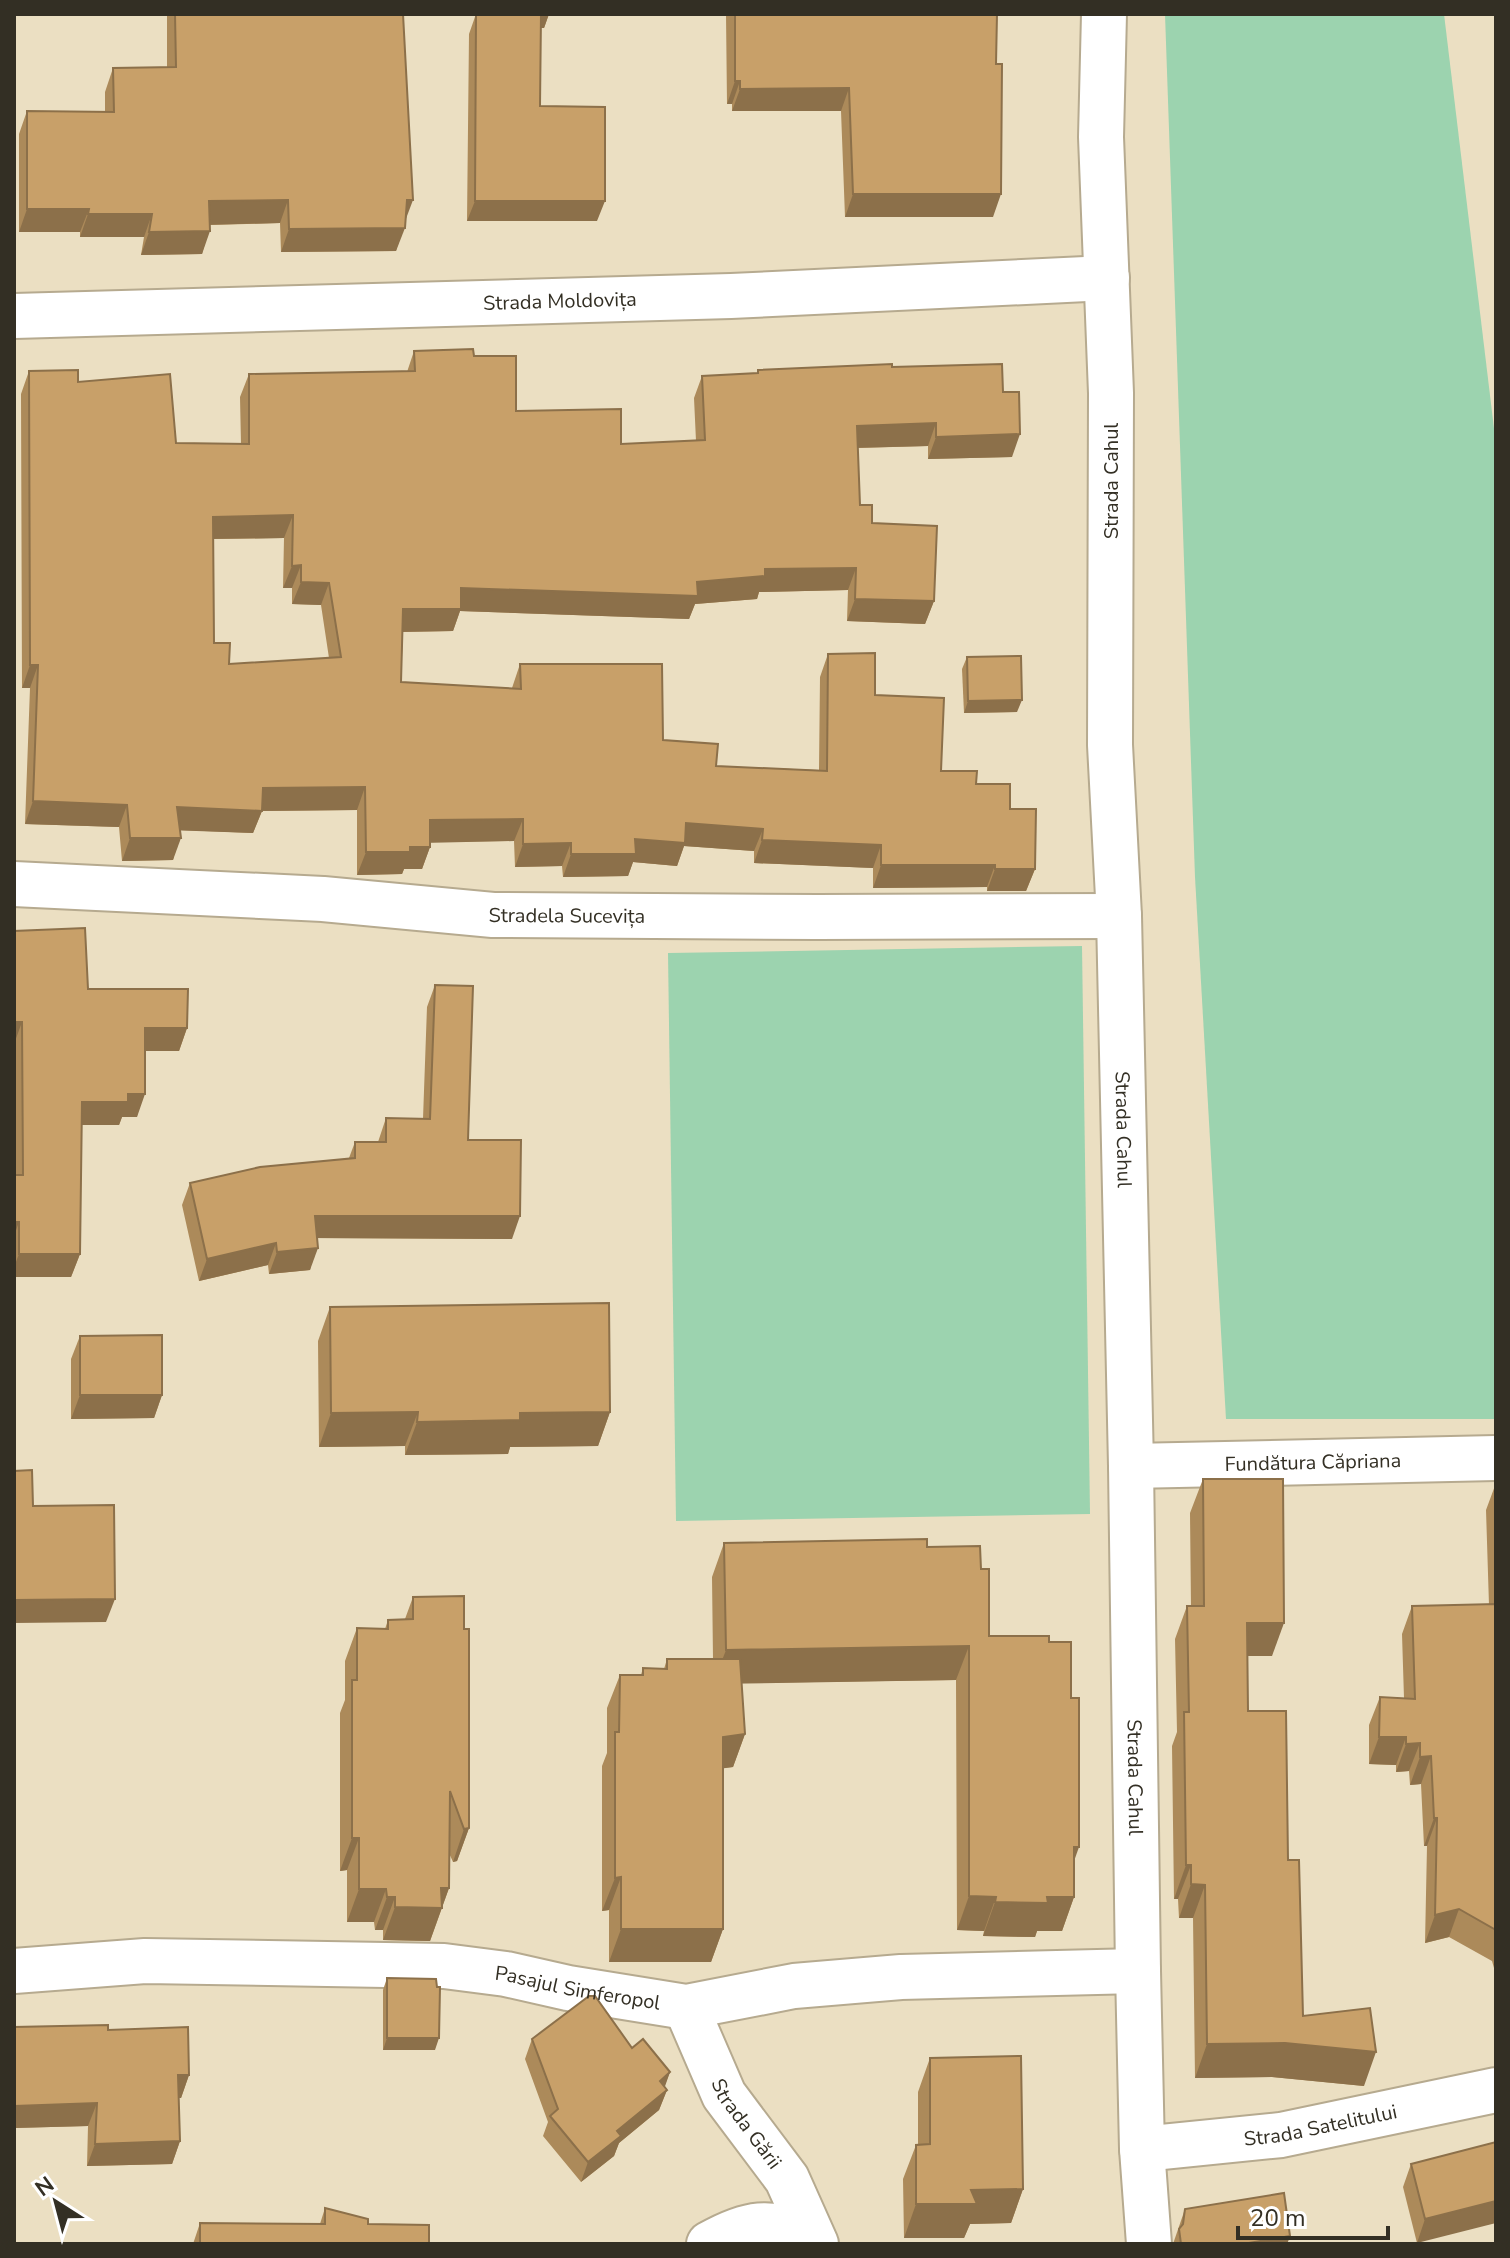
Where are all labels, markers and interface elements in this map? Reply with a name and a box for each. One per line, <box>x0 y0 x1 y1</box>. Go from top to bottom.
street label: Strada Moldovița <box>483 285 637 316</box>
street label: Strada Cahul <box>1098 423 1125 539</box>
street label: Stradela Sucevița <box>488 901 645 929</box>
street label: Strada Cahul <box>1109 1071 1138 1188</box>
street label: Fundătura Căpriana <box>1224 1447 1401 1477</box>
street label: Strada Cahul <box>1121 1719 1150 1836</box>
street label: Pasajul Simferopol <box>493 1959 663 2016</box>
street label: Strada Gării <box>705 2074 788 2174</box>
street label: Strada Satelitului <box>1242 2098 1399 2152</box>
north arrow <box>16 2162 96 2242</box>
text: N <box>29 2170 60 2204</box>
scale bar <box>1238 2190 1388 2240</box>
text: 20 m <box>1250 2202 1306 2234</box>

